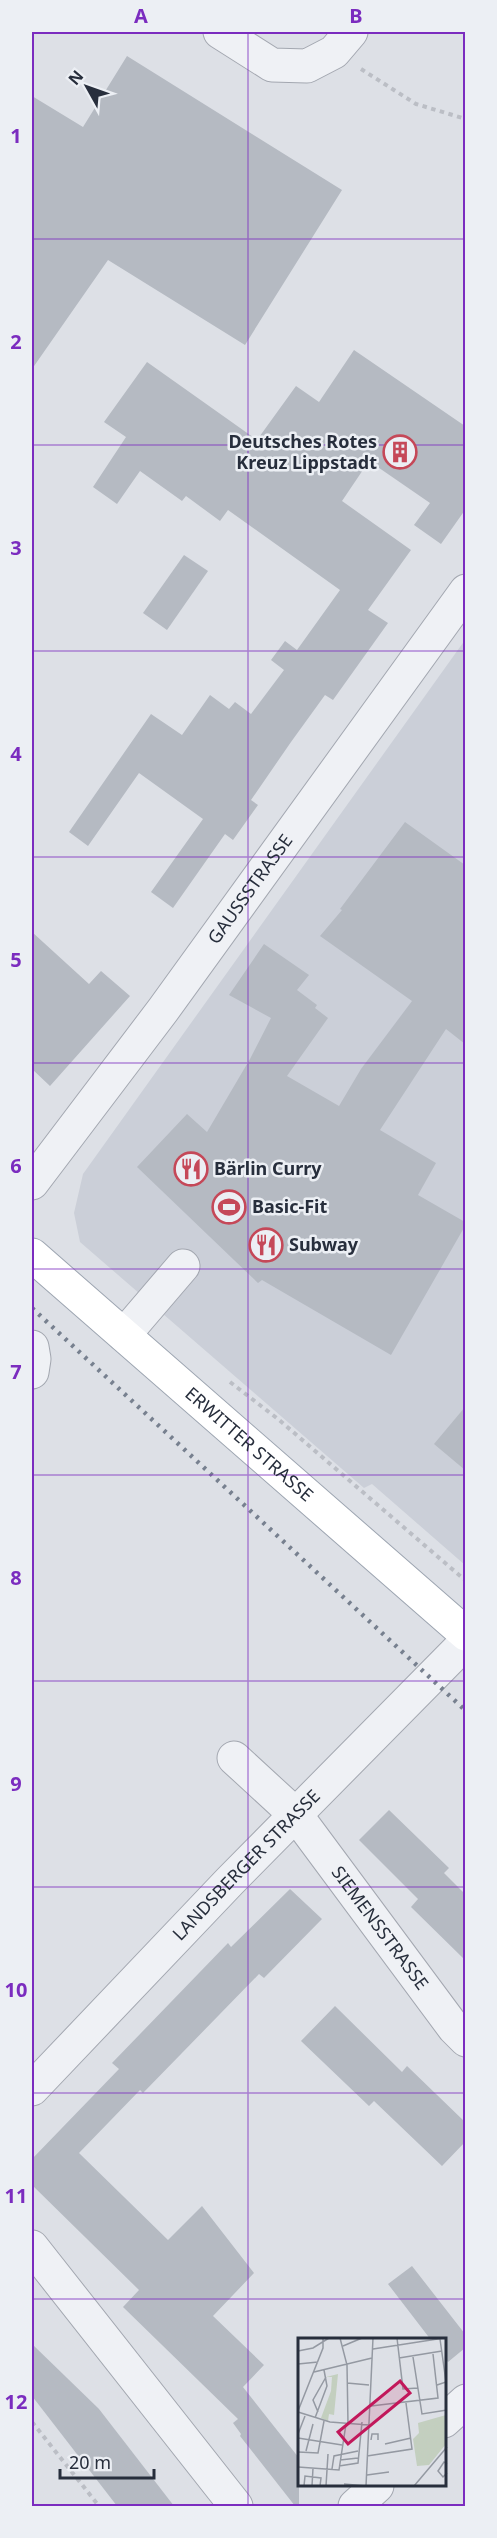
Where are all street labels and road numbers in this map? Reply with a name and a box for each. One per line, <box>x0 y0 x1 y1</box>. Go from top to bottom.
street label: GAUSSSTRASSE <box>202 829 297 948</box>
street label: ERWITTER STRASSE <box>180 1381 319 1506</box>
street label: LANDSBERGER STRASSE <box>167 1784 325 1945</box>
street label: SIEMENSSTRASSE <box>327 1861 435 1994</box>

